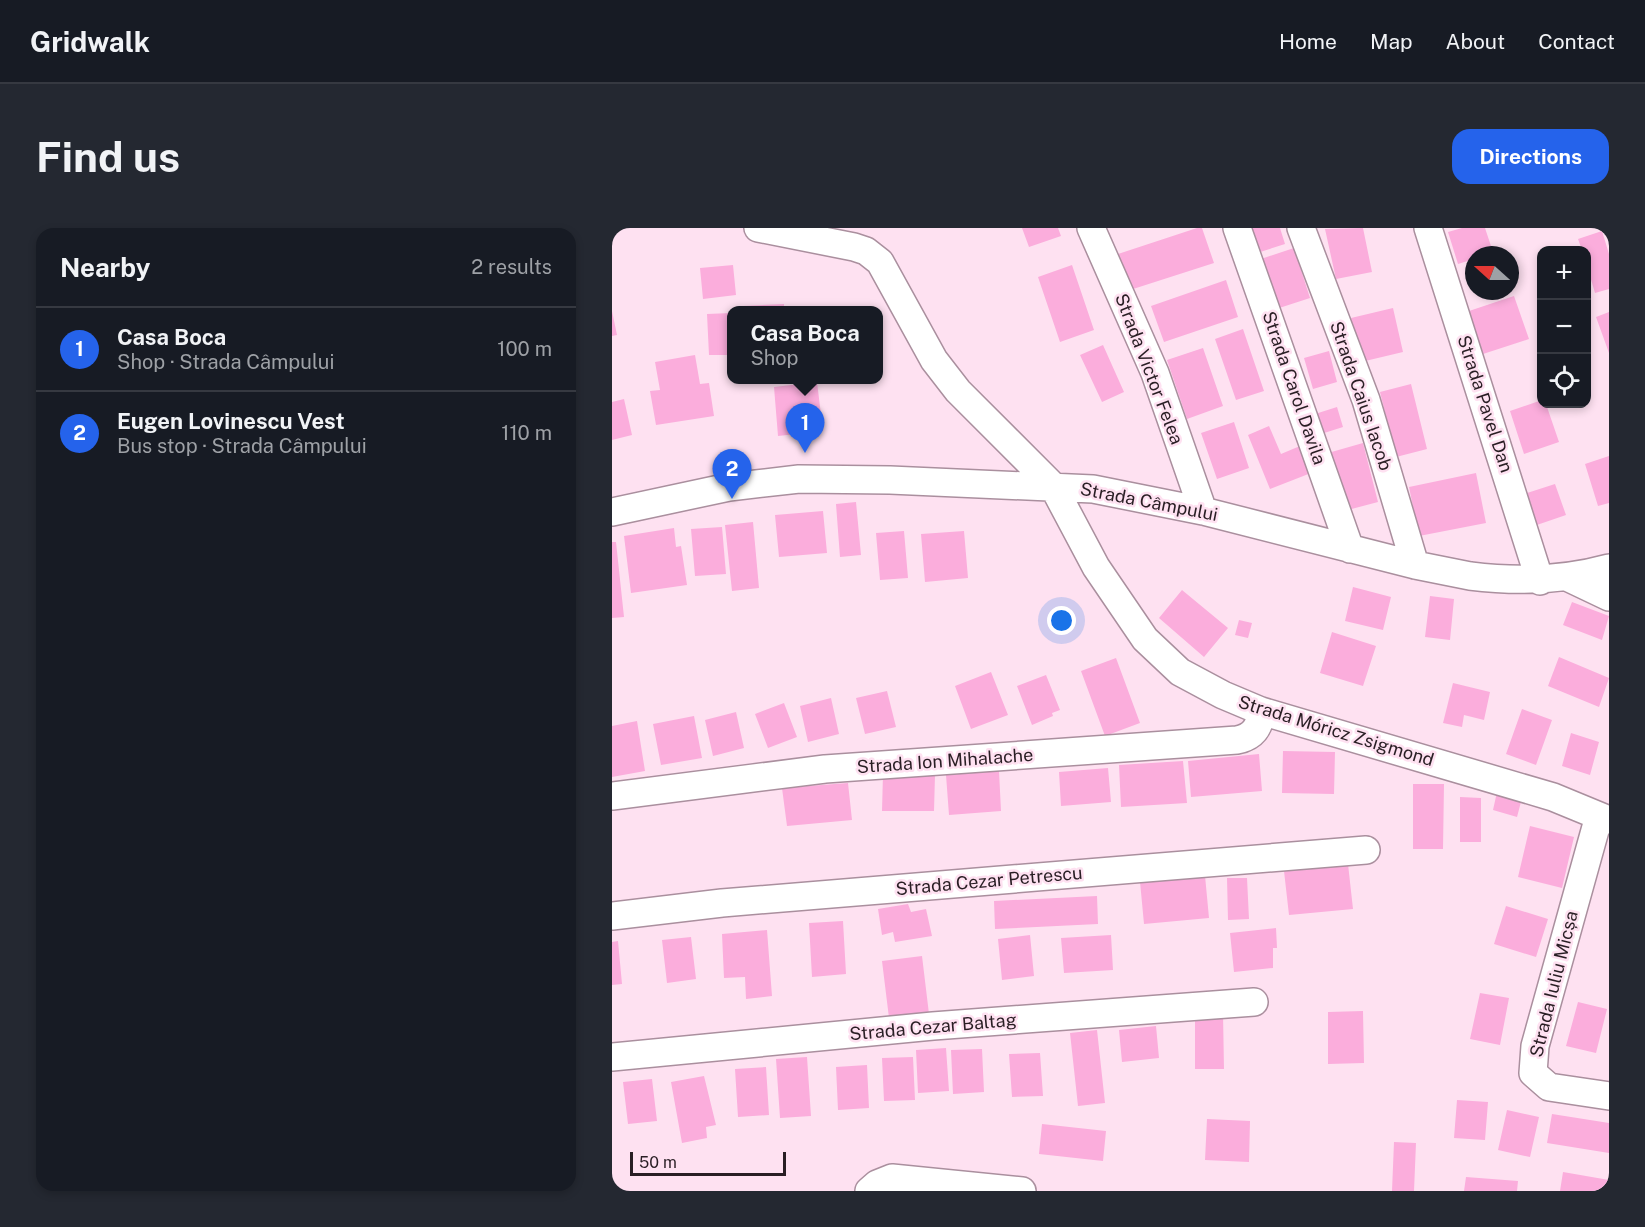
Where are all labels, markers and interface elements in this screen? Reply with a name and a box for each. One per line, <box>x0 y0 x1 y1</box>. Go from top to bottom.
text: Gridwalk <box>30 25 150 58</box>
text: Home <box>1279 29 1337 54</box>
text: Map <box>1370 29 1413 54</box>
text: About <box>1446 29 1505 54</box>
text: Contact <box>1538 29 1615 54</box>
button: Directions <box>1452 129 1609 184</box>
text: Find us <box>36 132 180 181</box>
north arrow <box>1465 246 1519 300</box>
map controls <box>1537 246 1591 408</box>
button: + <box>1537 246 1591 300</box>
text: Nearby <box>60 252 150 283</box>
text: 2 results <box>471 255 552 279</box>
street label: Strada Victor Felea <box>1111 290 1188 447</box>
button: − <box>1537 300 1591 354</box>
popup <box>727 306 883 384</box>
street label: Strada Carol Davila <box>1258 308 1331 467</box>
street label: Strada Caius Iacob <box>1326 318 1397 473</box>
text: Casa Boca <box>750 320 860 346</box>
text: Casa Boca <box>117 324 226 350</box>
street label: Strada Pavel Dan <box>1453 333 1518 475</box>
text: 1 <box>75 337 84 361</box>
text: 100 m <box>497 337 552 361</box>
text: Shop <box>750 346 799 370</box>
text: Shop · Strada Câmpului <box>117 350 334 374</box>
button: locate <box>1537 354 1591 408</box>
pin: 1 <box>786 404 824 453</box>
text: Eugen Lovinescu Vest <box>117 408 345 434</box>
text: 2 <box>73 421 86 445</box>
text: 110 m <box>501 421 552 445</box>
text: Bus stop · Strada Câmpului <box>117 434 367 458</box>
pin: 2 <box>712 450 752 499</box>
street label: Strada Câmpului <box>1079 478 1220 525</box>
your location <box>1047 606 1076 635</box>
street label: Strada Móricz Zsigmond <box>1236 691 1437 770</box>
street label: Strada Ion Mihalache <box>856 744 1034 777</box>
street label: Strada Cezar Petrescu <box>895 862 1083 899</box>
street label: Strada Iuliu Micșa <box>1525 909 1582 1059</box>
street label: Strada Cezar Baltag <box>848 1009 1017 1044</box>
scale bar <box>630 1149 786 1176</box>
text: 50 m <box>639 1153 677 1172</box>

